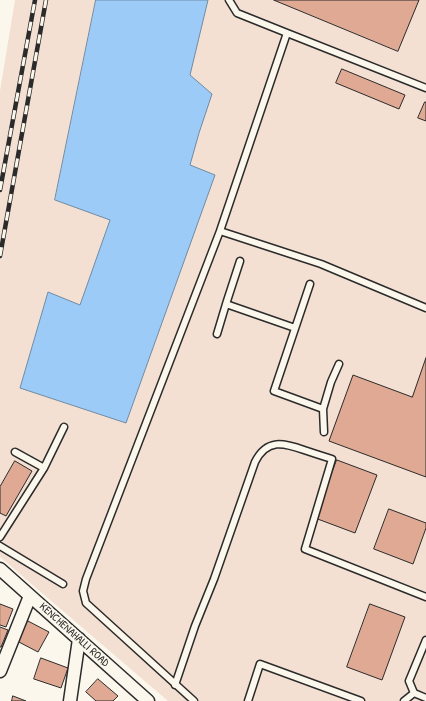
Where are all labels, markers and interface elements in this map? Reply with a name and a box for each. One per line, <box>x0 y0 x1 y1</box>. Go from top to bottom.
street label: KENCHENAHALLI ROAD <box>36 600 112 670</box>

